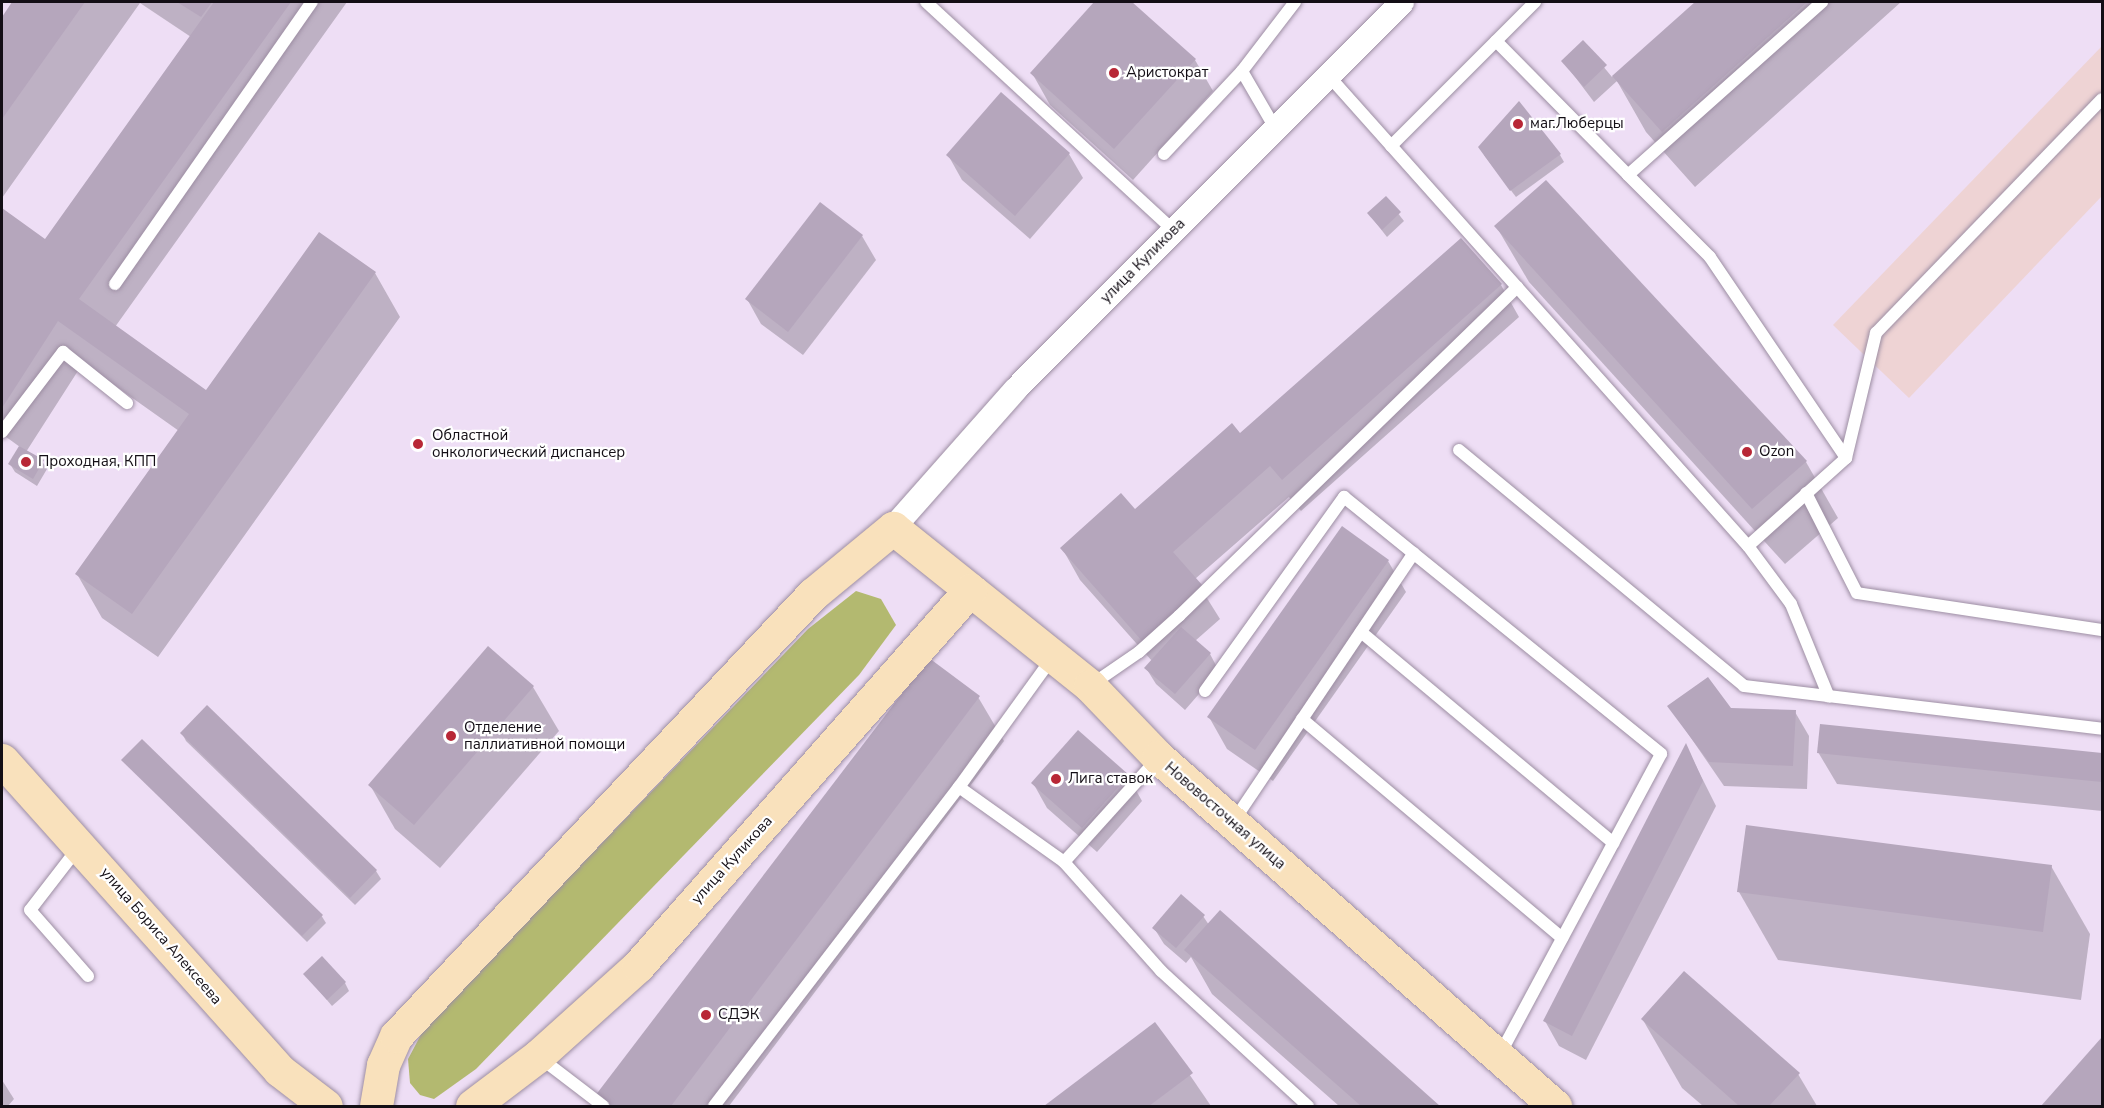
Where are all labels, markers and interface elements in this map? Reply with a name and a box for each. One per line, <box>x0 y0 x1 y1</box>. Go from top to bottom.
place label: Аристократ <box>1126 64 1208 82</box>
marker: Аристократ <box>1107 66 1121 80</box>
place label: маг.Люберцы <box>1530 115 1624 133</box>
marker: маг.Люберцы <box>1511 117 1525 131</box>
street label: улица Куликова <box>1097 215 1189 307</box>
place label: Областной онкологический диспансер <box>432 426 625 461</box>
marker: Областной онкологический диспансер <box>409 435 427 453</box>
place label: Ozon <box>1759 443 1794 461</box>
marker: Ozon <box>1740 445 1754 459</box>
place label: Проходная, КПП <box>38 453 156 471</box>
marker: Проходная, КПП <box>19 455 33 469</box>
place label: Отделение паллиативной помощи <box>464 718 625 753</box>
marker: Отделение паллиативной помощи <box>442 727 460 745</box>
street label: Нововосточная улица <box>1161 759 1289 873</box>
place label: Лига ставок <box>1068 770 1153 788</box>
marker: Лига ставок <box>1049 772 1063 786</box>
street label: улица Куликова <box>688 812 776 908</box>
street label: улица Бориса Алексеева <box>96 864 226 1008</box>
place label: СДЭК <box>718 1006 759 1024</box>
marker: СДЭК <box>699 1008 713 1022</box>

